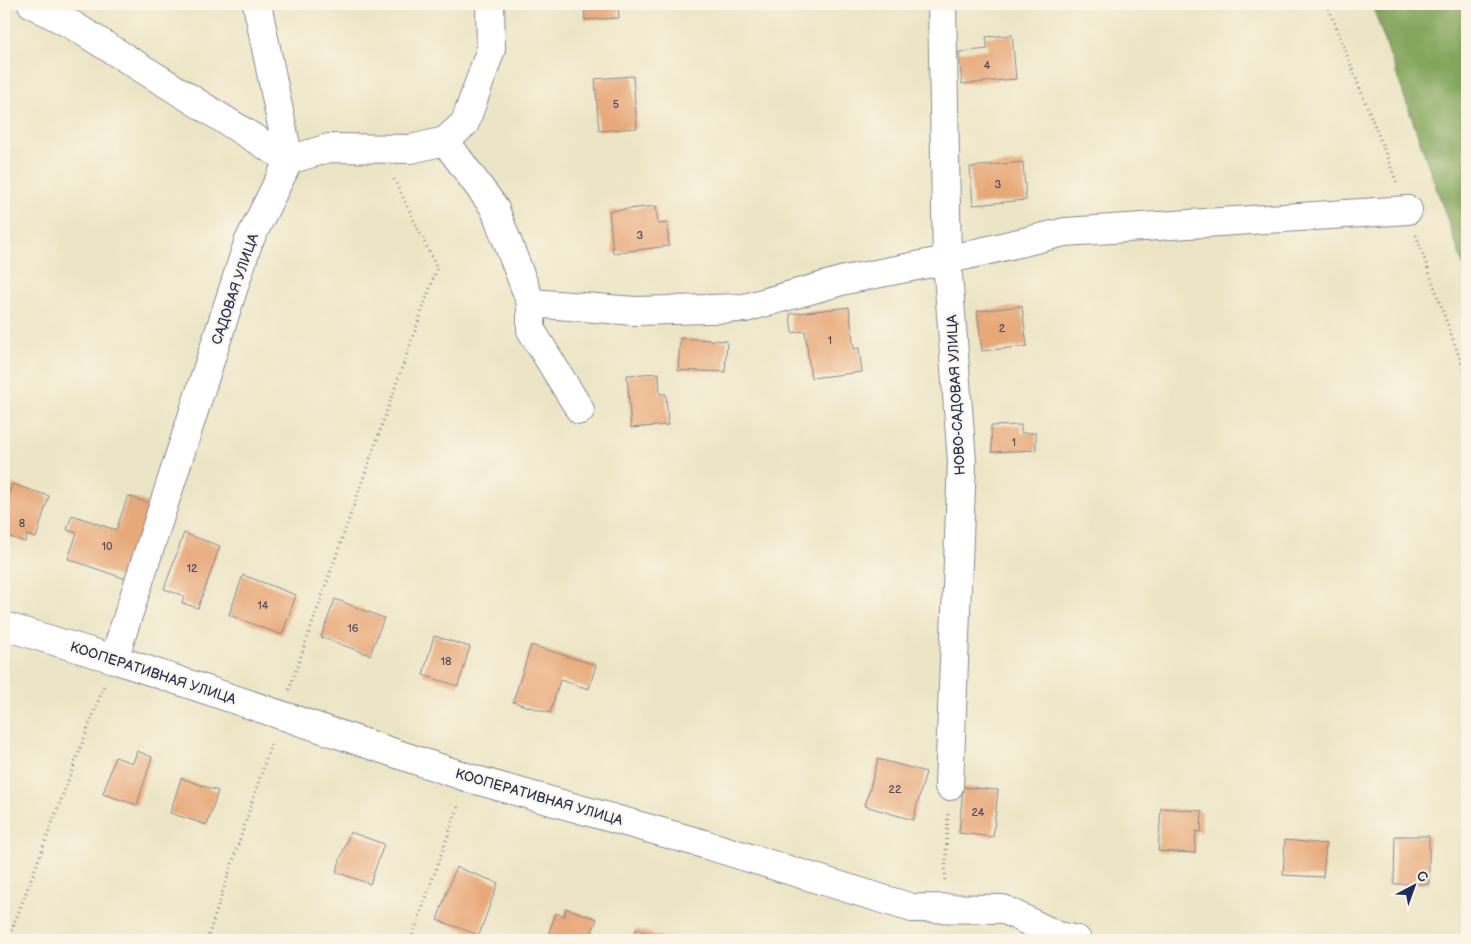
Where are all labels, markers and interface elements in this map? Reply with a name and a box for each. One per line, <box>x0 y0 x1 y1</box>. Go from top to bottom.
house number: 4 <box>984 59 991 72</box>
house number: 5 <box>613 98 619 111</box>
house number: 3 <box>995 178 1002 191</box>
house number: 3 <box>637 229 644 242</box>
street label: САДОВАЯ УЛИЦА <box>208 231 262 347</box>
street label: НОВО-САДОВАЯ УЛИЦА <box>943 314 969 476</box>
house number: 2 <box>999 322 1006 335</box>
house number: 1 <box>828 334 832 347</box>
house number: 1 <box>1012 436 1016 449</box>
house number: 8 <box>19 517 25 530</box>
house number: 10 <box>102 540 113 553</box>
house number: 12 <box>187 562 198 575</box>
house number: 14 <box>258 599 269 612</box>
house number: 16 <box>348 622 359 635</box>
street label: КООПЕРАТИВНАЯ УЛИЦА <box>68 638 239 708</box>
house number: 18 <box>441 655 451 668</box>
street label: КООПЕРАТИВНАЯ УЛИЦА <box>453 765 625 829</box>
house number: 22 <box>889 783 902 796</box>
house number: 24 <box>971 806 985 819</box>
north arrow <box>1388 862 1438 912</box>
text: С <box>1413 867 1432 886</box>

